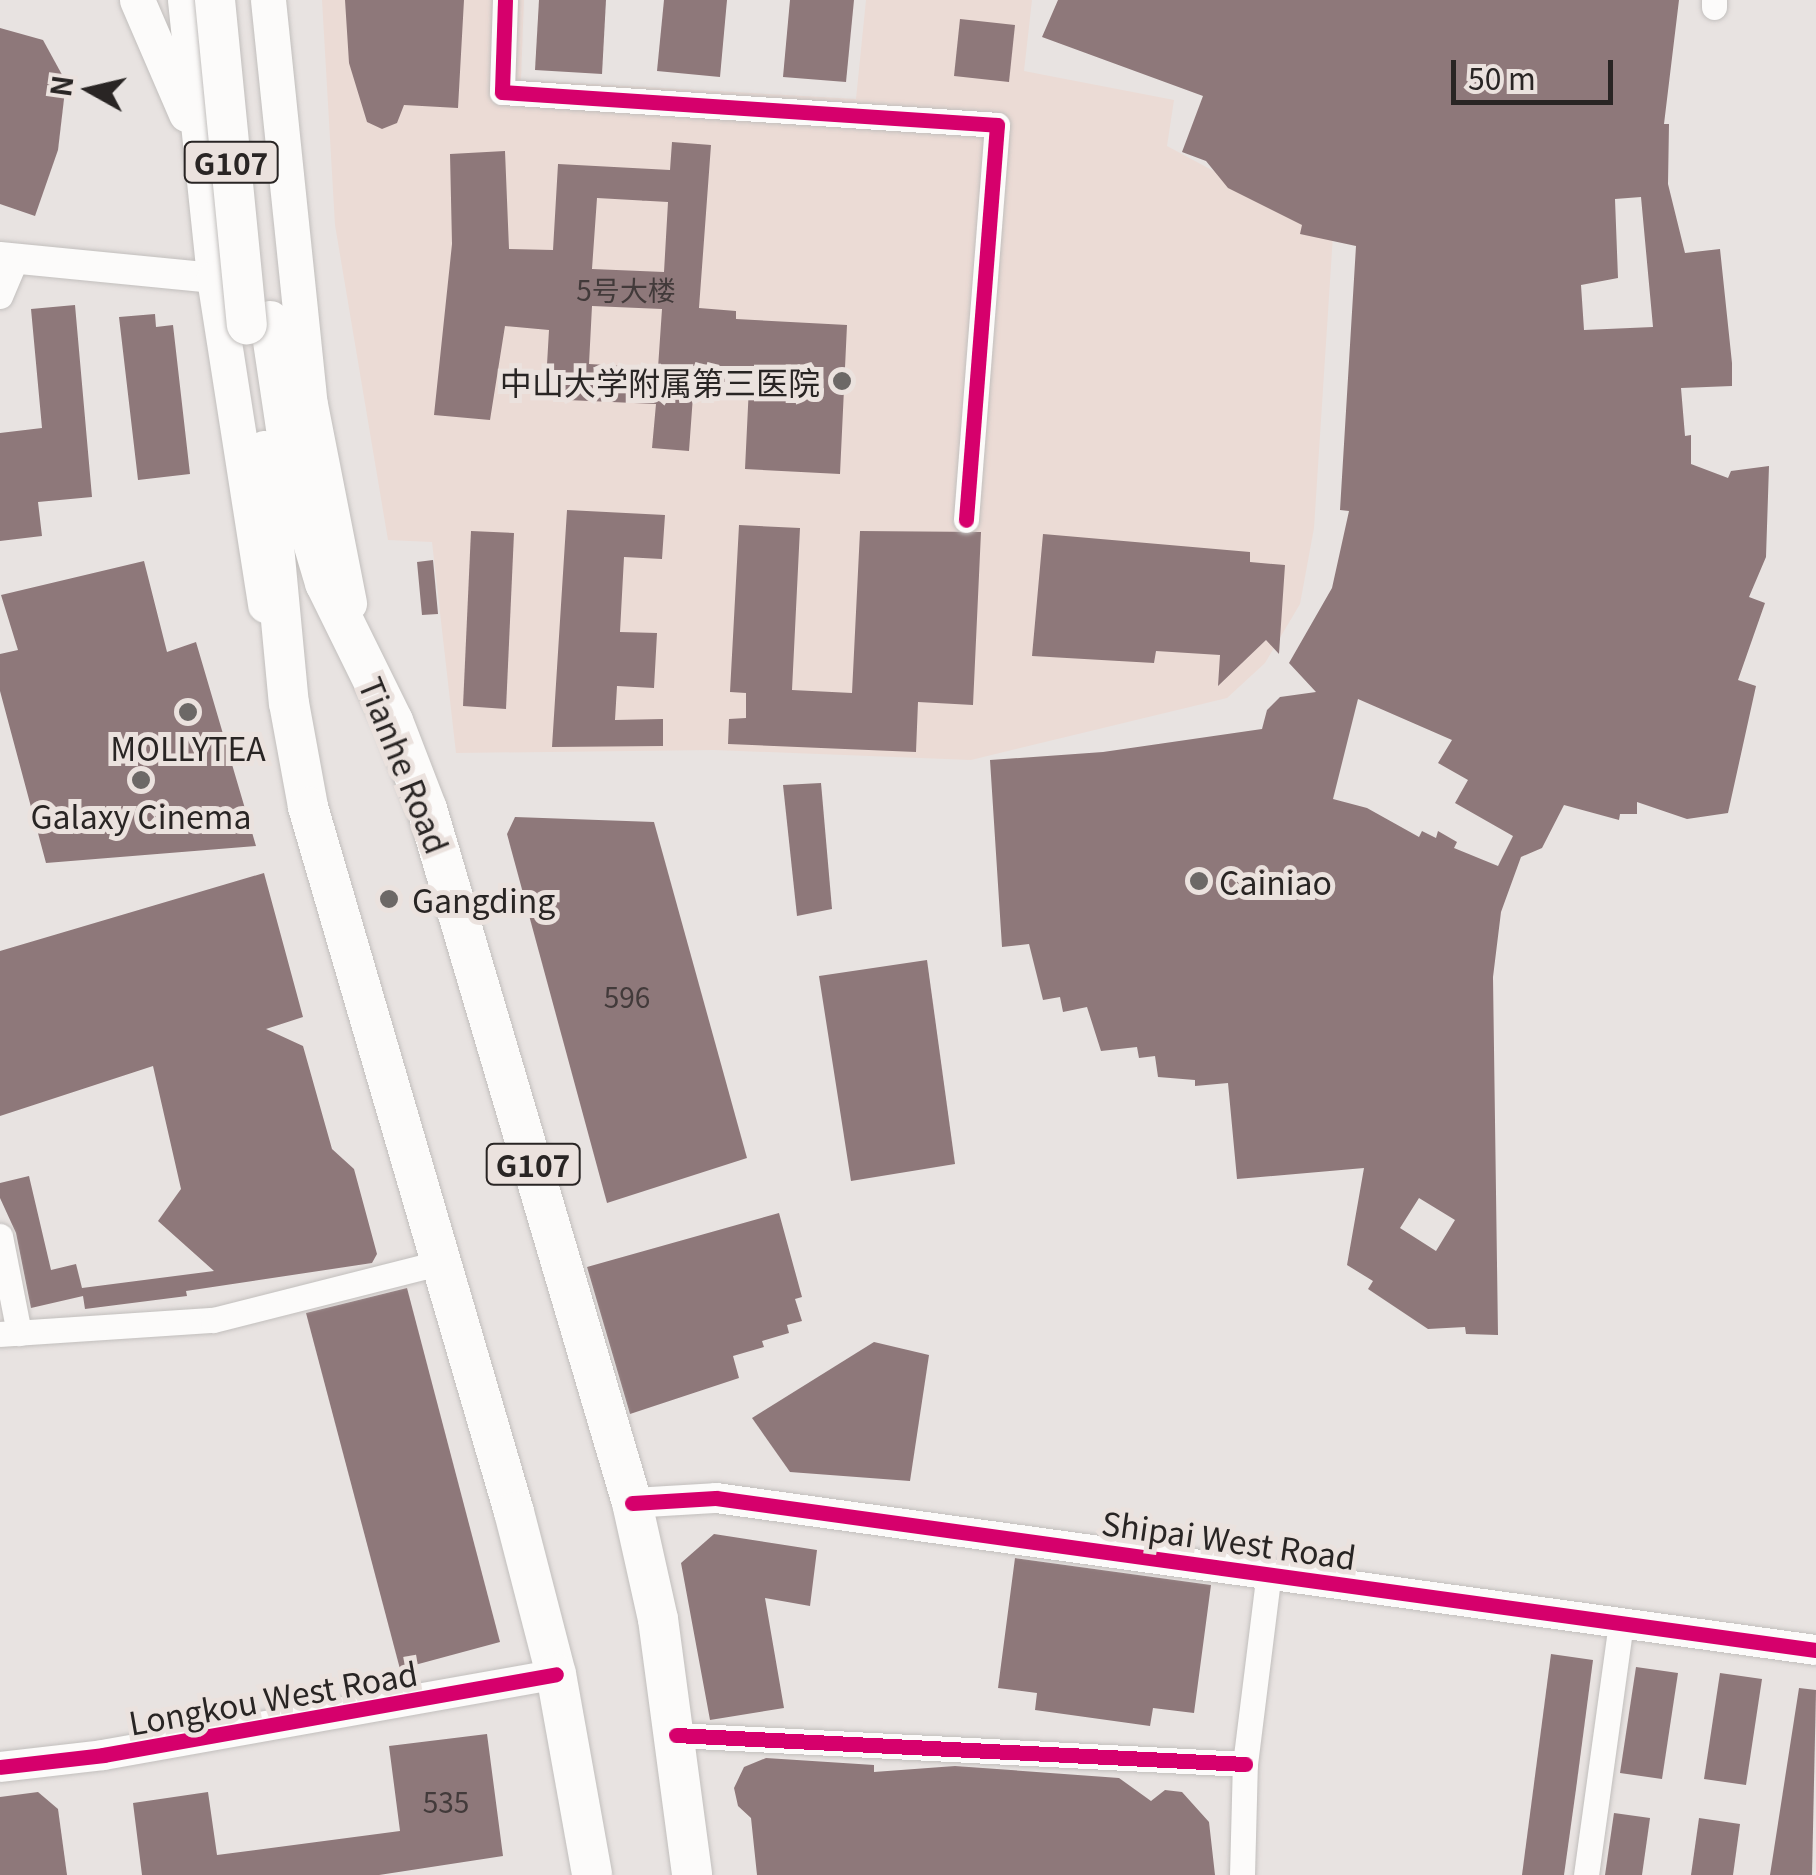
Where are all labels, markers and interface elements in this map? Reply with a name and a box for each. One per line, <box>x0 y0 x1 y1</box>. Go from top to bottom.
north arrow <box>40 40 140 140</box>
scale bar <box>1456 40 1618 102</box>
text: 50 m <box>1468 55 1536 99</box>
text: N <box>39 73 82 99</box>
road number: G107 <box>184 137 278 187</box>
house number: 5号大楼 <box>576 272 676 306</box>
place label: 中山大学附属第三医院 <box>500 362 820 400</box>
marker: 中山大学附属第三医院 <box>829 368 855 394</box>
street label: Tianhe Road <box>352 671 458 859</box>
marker: MOLLYTEA <box>177 701 199 723</box>
place label: MOLLYTEA <box>110 728 266 766</box>
marker: Galaxy Cinema <box>130 769 152 791</box>
place label: Galaxy Cinema <box>31 796 251 834</box>
place label: Cainiao <box>1219 862 1332 900</box>
marker: Cainiao <box>1188 870 1210 892</box>
place label: Gangding <box>412 880 555 918</box>
marker: Gangding <box>376 886 402 912</box>
house number: 596 <box>604 979 650 1013</box>
road number: G107 <box>486 1139 580 1189</box>
street label: Shipai West Road <box>1099 1502 1359 1576</box>
street label: Longkou West Road <box>126 1653 420 1741</box>
house number: 535 <box>423 1784 469 1818</box>

